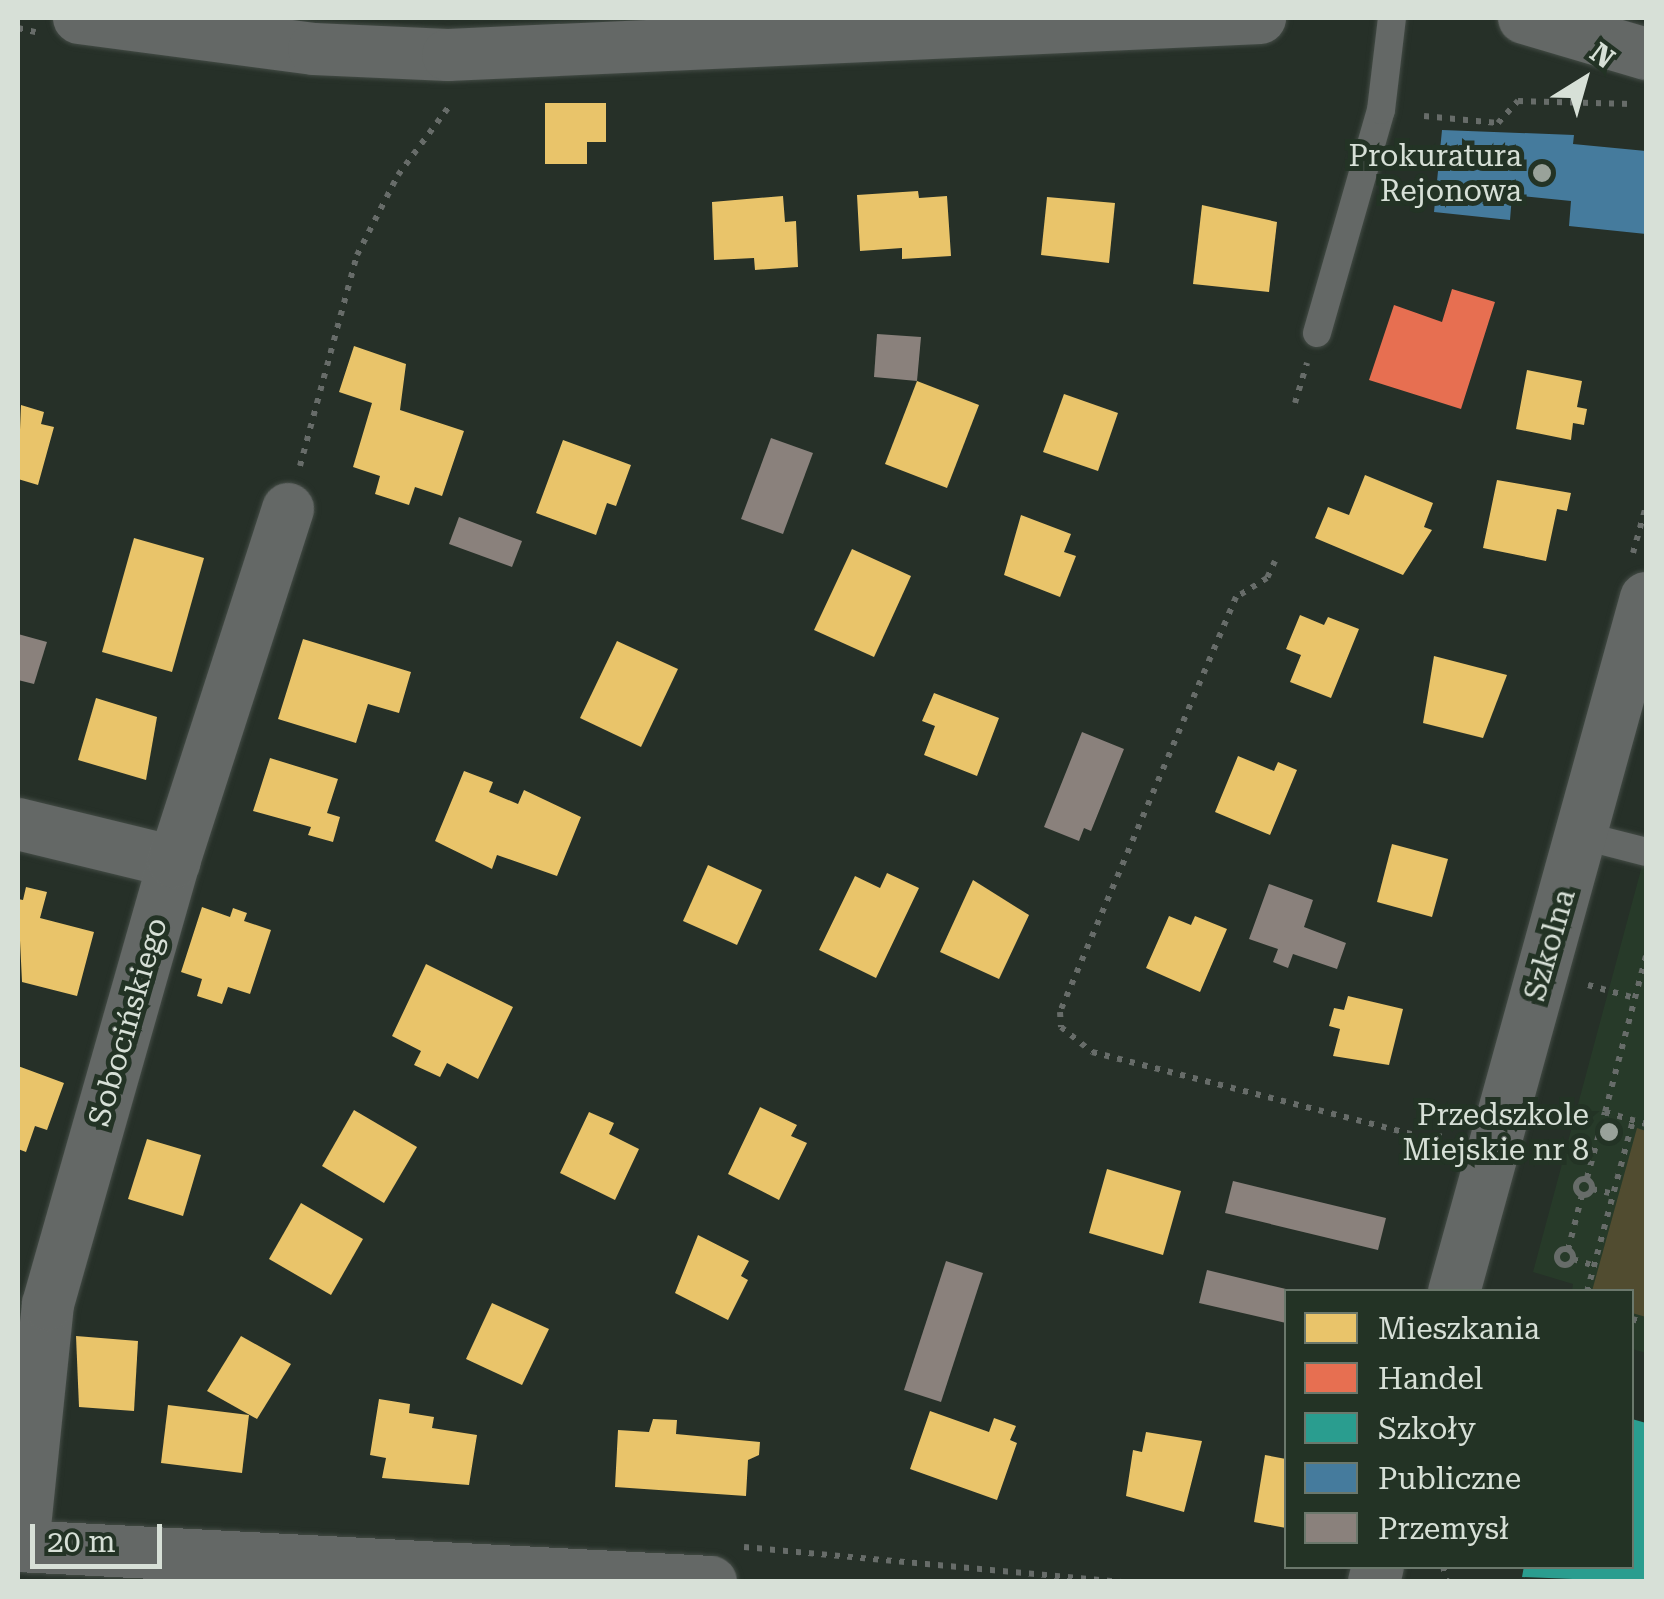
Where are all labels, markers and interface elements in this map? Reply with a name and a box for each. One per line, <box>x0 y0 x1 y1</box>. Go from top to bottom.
north arrow <box>1534 30 1634 130</box>
text: N <box>1584 36 1621 75</box>
place label: Prokuratura Rejonowa <box>1349 138 1522 208</box>
marker: Prokuratura Rejonowa <box>1531 162 1553 184</box>
street label: Szkolna <box>1517 885 1583 1005</box>
street label: Sobocińskiego <box>81 914 175 1130</box>
place label: Przedszkole Miejskie nr 8 <box>1402 1097 1589 1168</box>
marker: Przedszkole Miejskie nr 8 <box>1598 1121 1620 1143</box>
legend <box>1284 1289 1634 1569</box>
text: Mieszkania <box>1378 1311 1540 1346</box>
text: Handel <box>1378 1361 1483 1396</box>
text: Szkoły <box>1378 1411 1476 1446</box>
text: Publiczne <box>1378 1461 1521 1496</box>
scale bar <box>35 1504 168 1566</box>
text: Przemysł <box>1378 1511 1509 1546</box>
text: 20 m <box>47 1524 116 1559</box>

